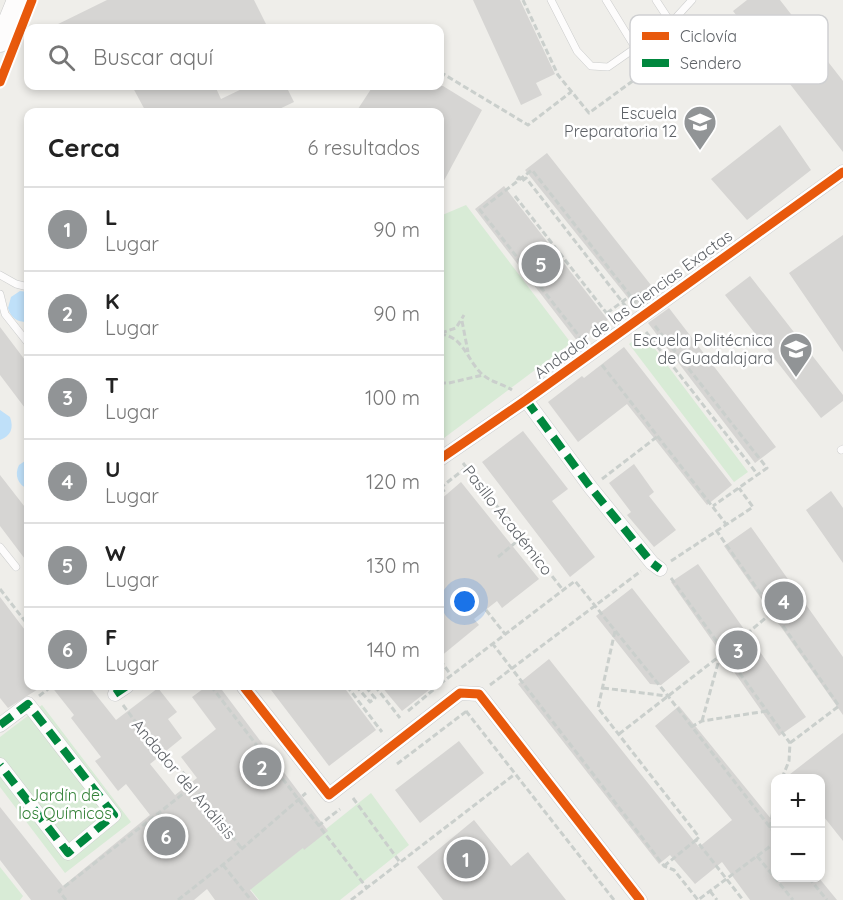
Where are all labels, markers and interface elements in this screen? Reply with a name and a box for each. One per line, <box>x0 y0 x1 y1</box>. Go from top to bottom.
legend <box>630 15 828 84</box>
search box <box>24 24 444 90</box>
text: Ciclovía <box>680 26 737 46</box>
icon: search <box>45 41 78 74</box>
text: Buscar aquí <box>93 43 213 71</box>
text: Sendero <box>680 53 742 73</box>
place label: Escuela Preparatoria 12 <box>564 103 677 141</box>
school or university icon: Escuela Preparatoria 12 <box>682 104 718 151</box>
text: Cerca <box>48 131 120 164</box>
text: 6 resultados <box>307 135 420 160</box>
text: L <box>105 203 117 231</box>
text: 1 <box>64 217 71 242</box>
text: 90 m <box>373 217 420 242</box>
street label: Andador de las Ciencias Exactas <box>530 225 736 383</box>
text: Lugar <box>105 231 159 256</box>
pin: 5 <box>522 242 560 286</box>
text: K <box>105 287 119 315</box>
text: 2 <box>62 301 73 326</box>
text: 90 m <box>373 301 420 326</box>
text: Lugar <box>105 315 159 340</box>
place label: Escuela Politécnica de Guadalajara <box>633 330 773 368</box>
school or university icon: Escuela Politécnica de Guadalajara <box>778 331 814 378</box>
text: T <box>105 371 119 399</box>
text: 3 <box>62 385 73 410</box>
text: 100 m <box>365 385 420 410</box>
text: Lugar <box>105 399 159 424</box>
text: U <box>105 455 121 483</box>
street label: Pasillo Académico <box>459 461 557 579</box>
text: 4 <box>62 469 73 494</box>
text: 120 m <box>366 469 420 494</box>
text: Lugar <box>105 483 159 508</box>
text: W <box>105 539 126 567</box>
text: 5 <box>62 553 73 578</box>
text: 130 m <box>367 553 420 578</box>
text: Lugar <box>105 567 159 592</box>
pin: 4 <box>764 578 804 624</box>
your location <box>450 587 479 616</box>
text: F <box>105 623 117 651</box>
pin: 3 <box>718 628 758 672</box>
text: 6 <box>62 637 73 662</box>
text: 140 m <box>367 637 420 662</box>
text: Lugar <box>105 651 159 676</box>
street label: Andador del Análisis <box>128 715 240 843</box>
pin: 2 <box>242 744 282 789</box>
map controls <box>771 774 825 882</box>
button: + <box>771 774 825 828</box>
park label: Jardín de los Químicos <box>18 785 112 823</box>
pin: 6 <box>146 814 186 858</box>
button: − <box>771 828 825 882</box>
pin: 1 <box>446 836 486 882</box>

